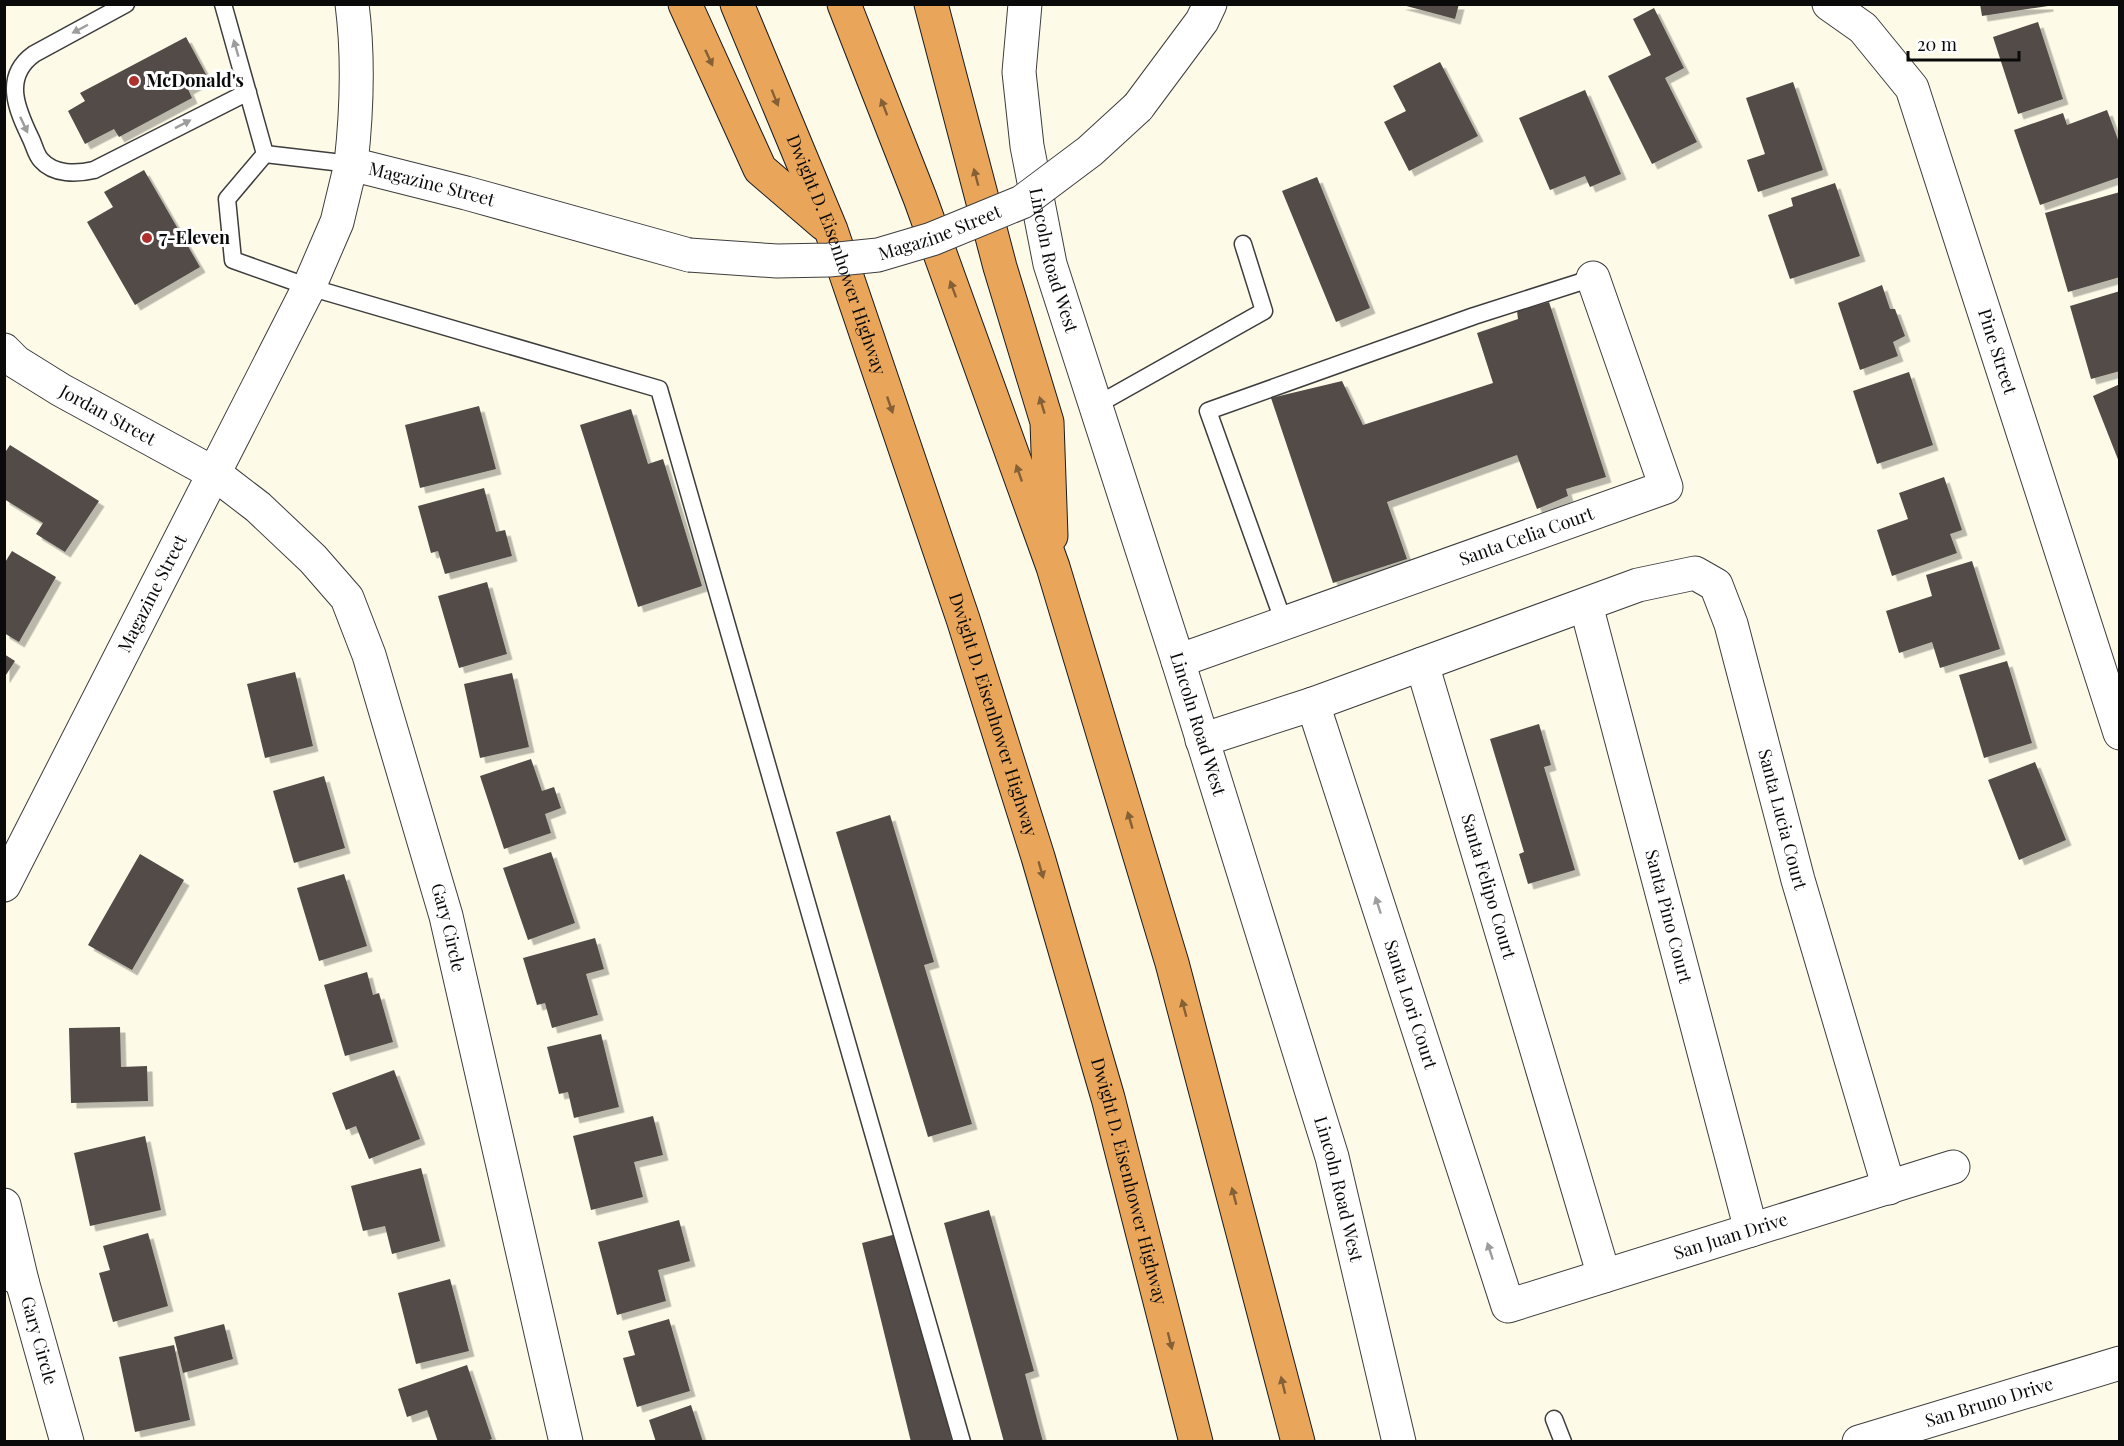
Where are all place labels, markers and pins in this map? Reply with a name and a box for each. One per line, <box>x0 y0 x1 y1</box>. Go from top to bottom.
place label: McDonald's <box>146 68 244 92</box>
marker: McDonald's <box>127 74 141 88</box>
place label: 7-Eleven <box>159 225 230 249</box>
marker: 7-Eleven <box>140 231 154 245</box>

